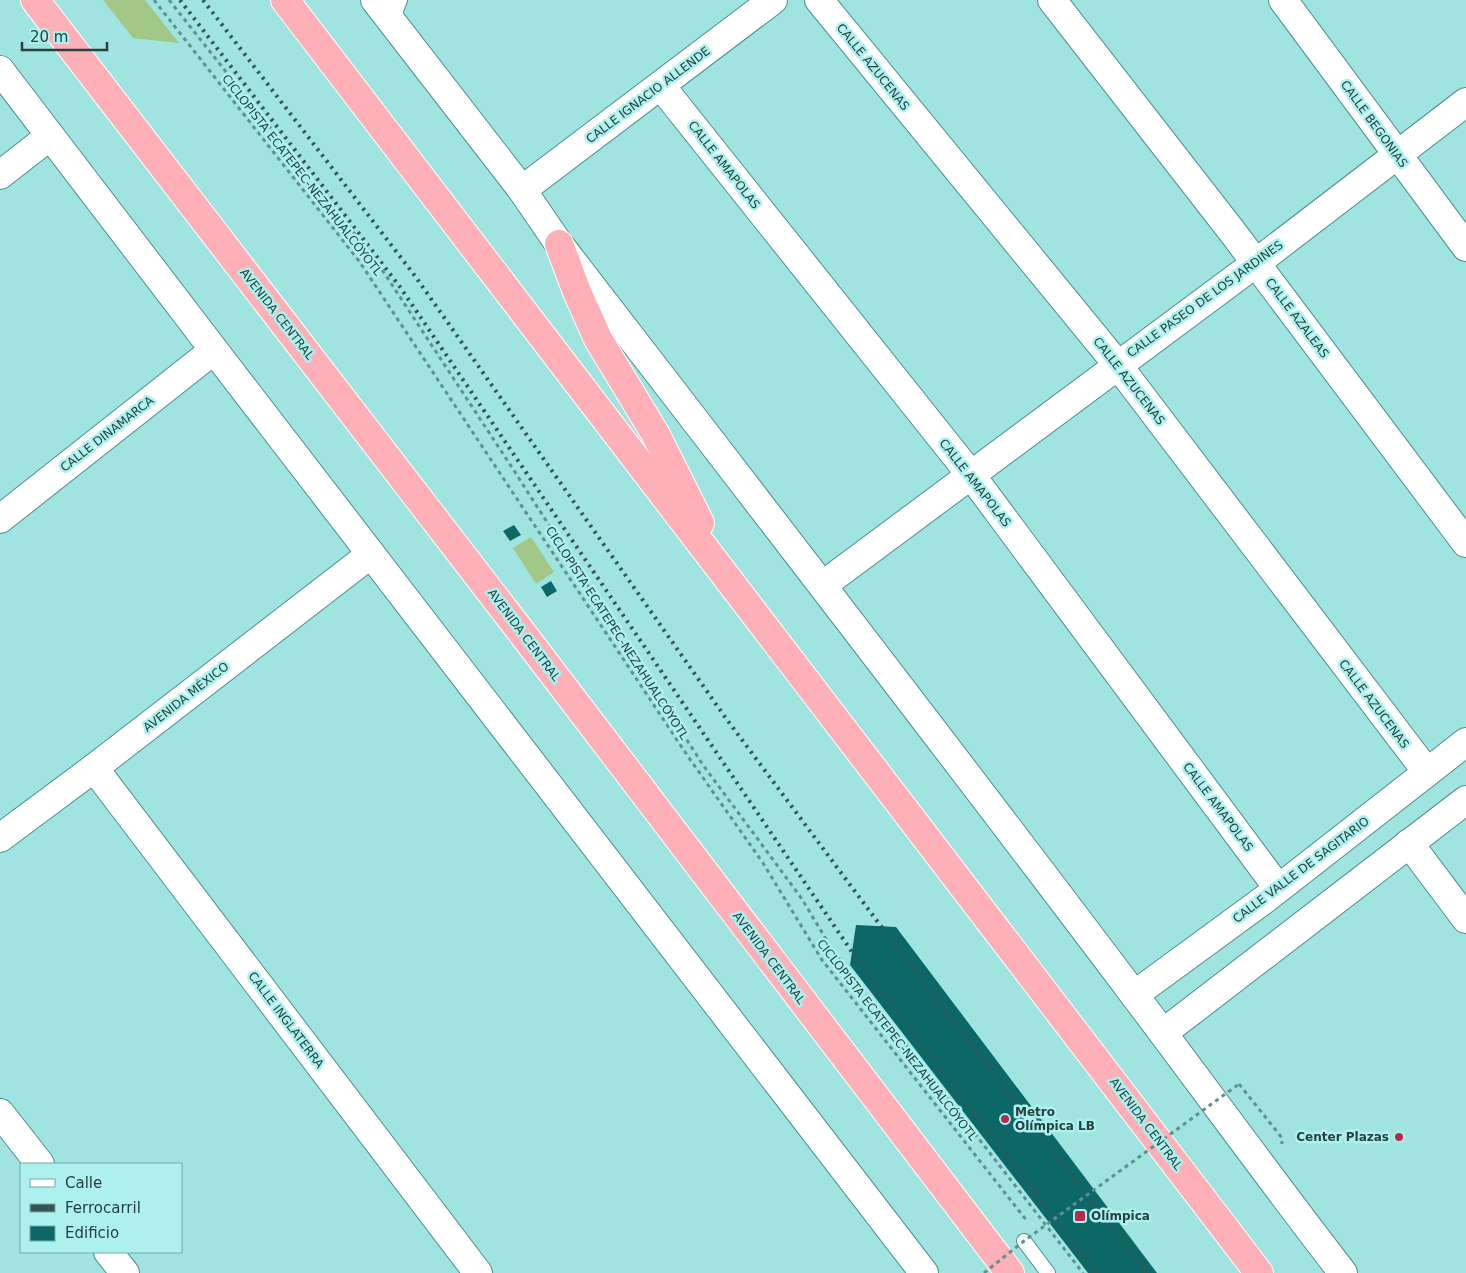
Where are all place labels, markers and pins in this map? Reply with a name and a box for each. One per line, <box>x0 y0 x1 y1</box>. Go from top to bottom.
place label: Metro Olímpica LB <box>1015 1105 1095 1133</box>
marker: Metro Olímpica LB <box>999 1113 1011 1125</box>
place label: Center Plazas <box>1296 1130 1389 1144</box>
marker: Center Plazas <box>1393 1131 1405 1143</box>
marker: Olímpica <box>1073 1209 1087 1223</box>
place label: Olímpica <box>1091 1209 1150 1223</box>

